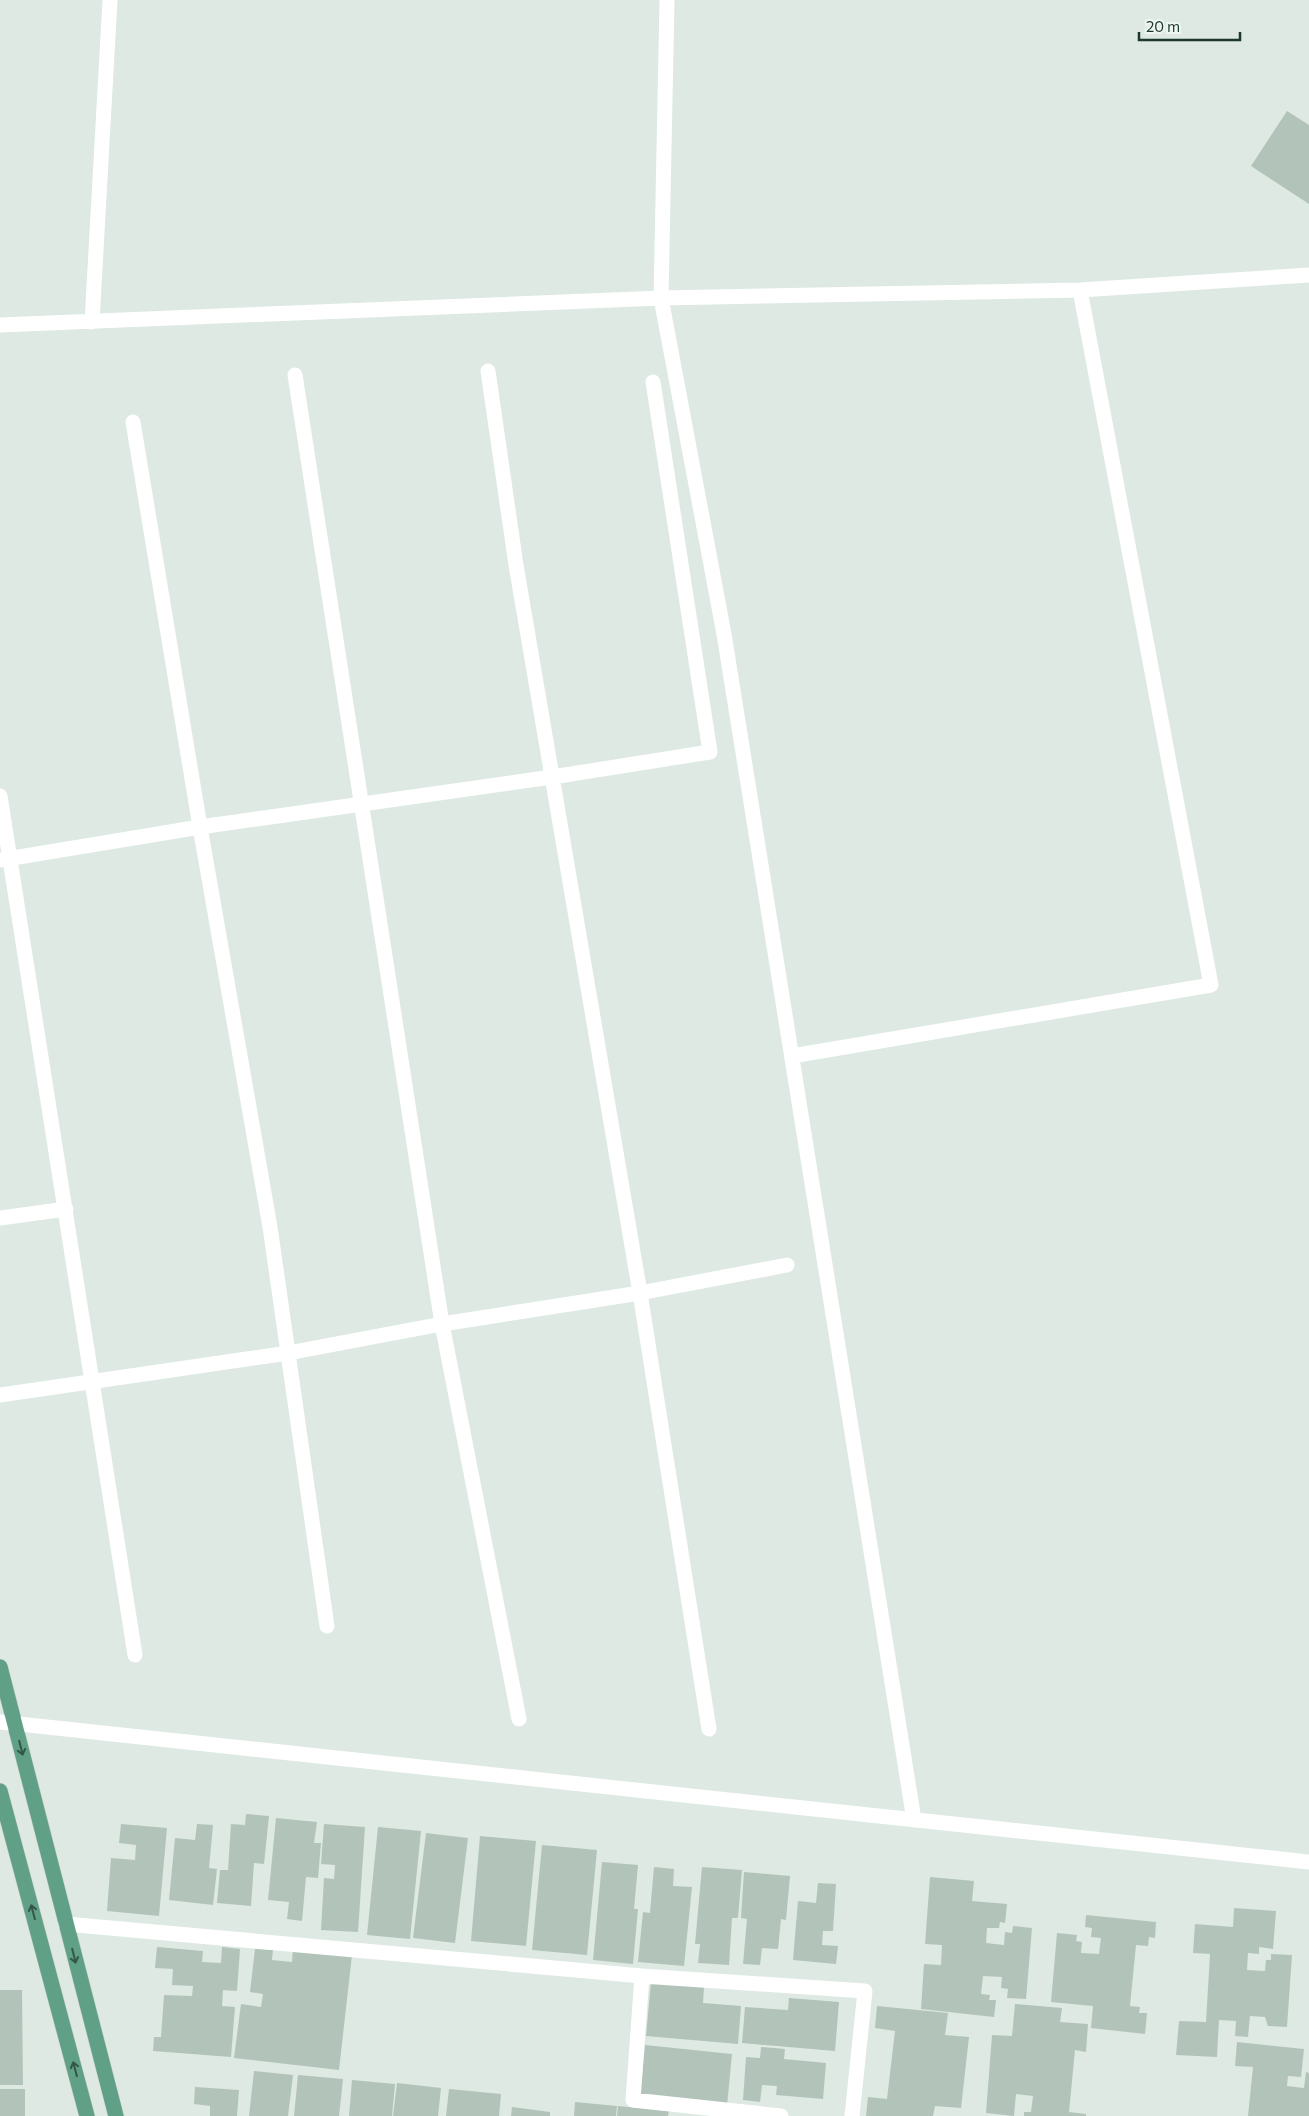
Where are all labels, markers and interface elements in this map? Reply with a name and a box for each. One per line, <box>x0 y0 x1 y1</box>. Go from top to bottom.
scale bar <box>1139 10 1240 42</box>
text: 20 m <box>1146 17 1180 35</box>
one-way arrow <box>17 1739 26 1755</box>
one-way arrow <box>27 1904 37 1920</box>
one-way arrow <box>70 1948 80 1964</box>
one-way arrow <box>69 2061 79 2077</box>

